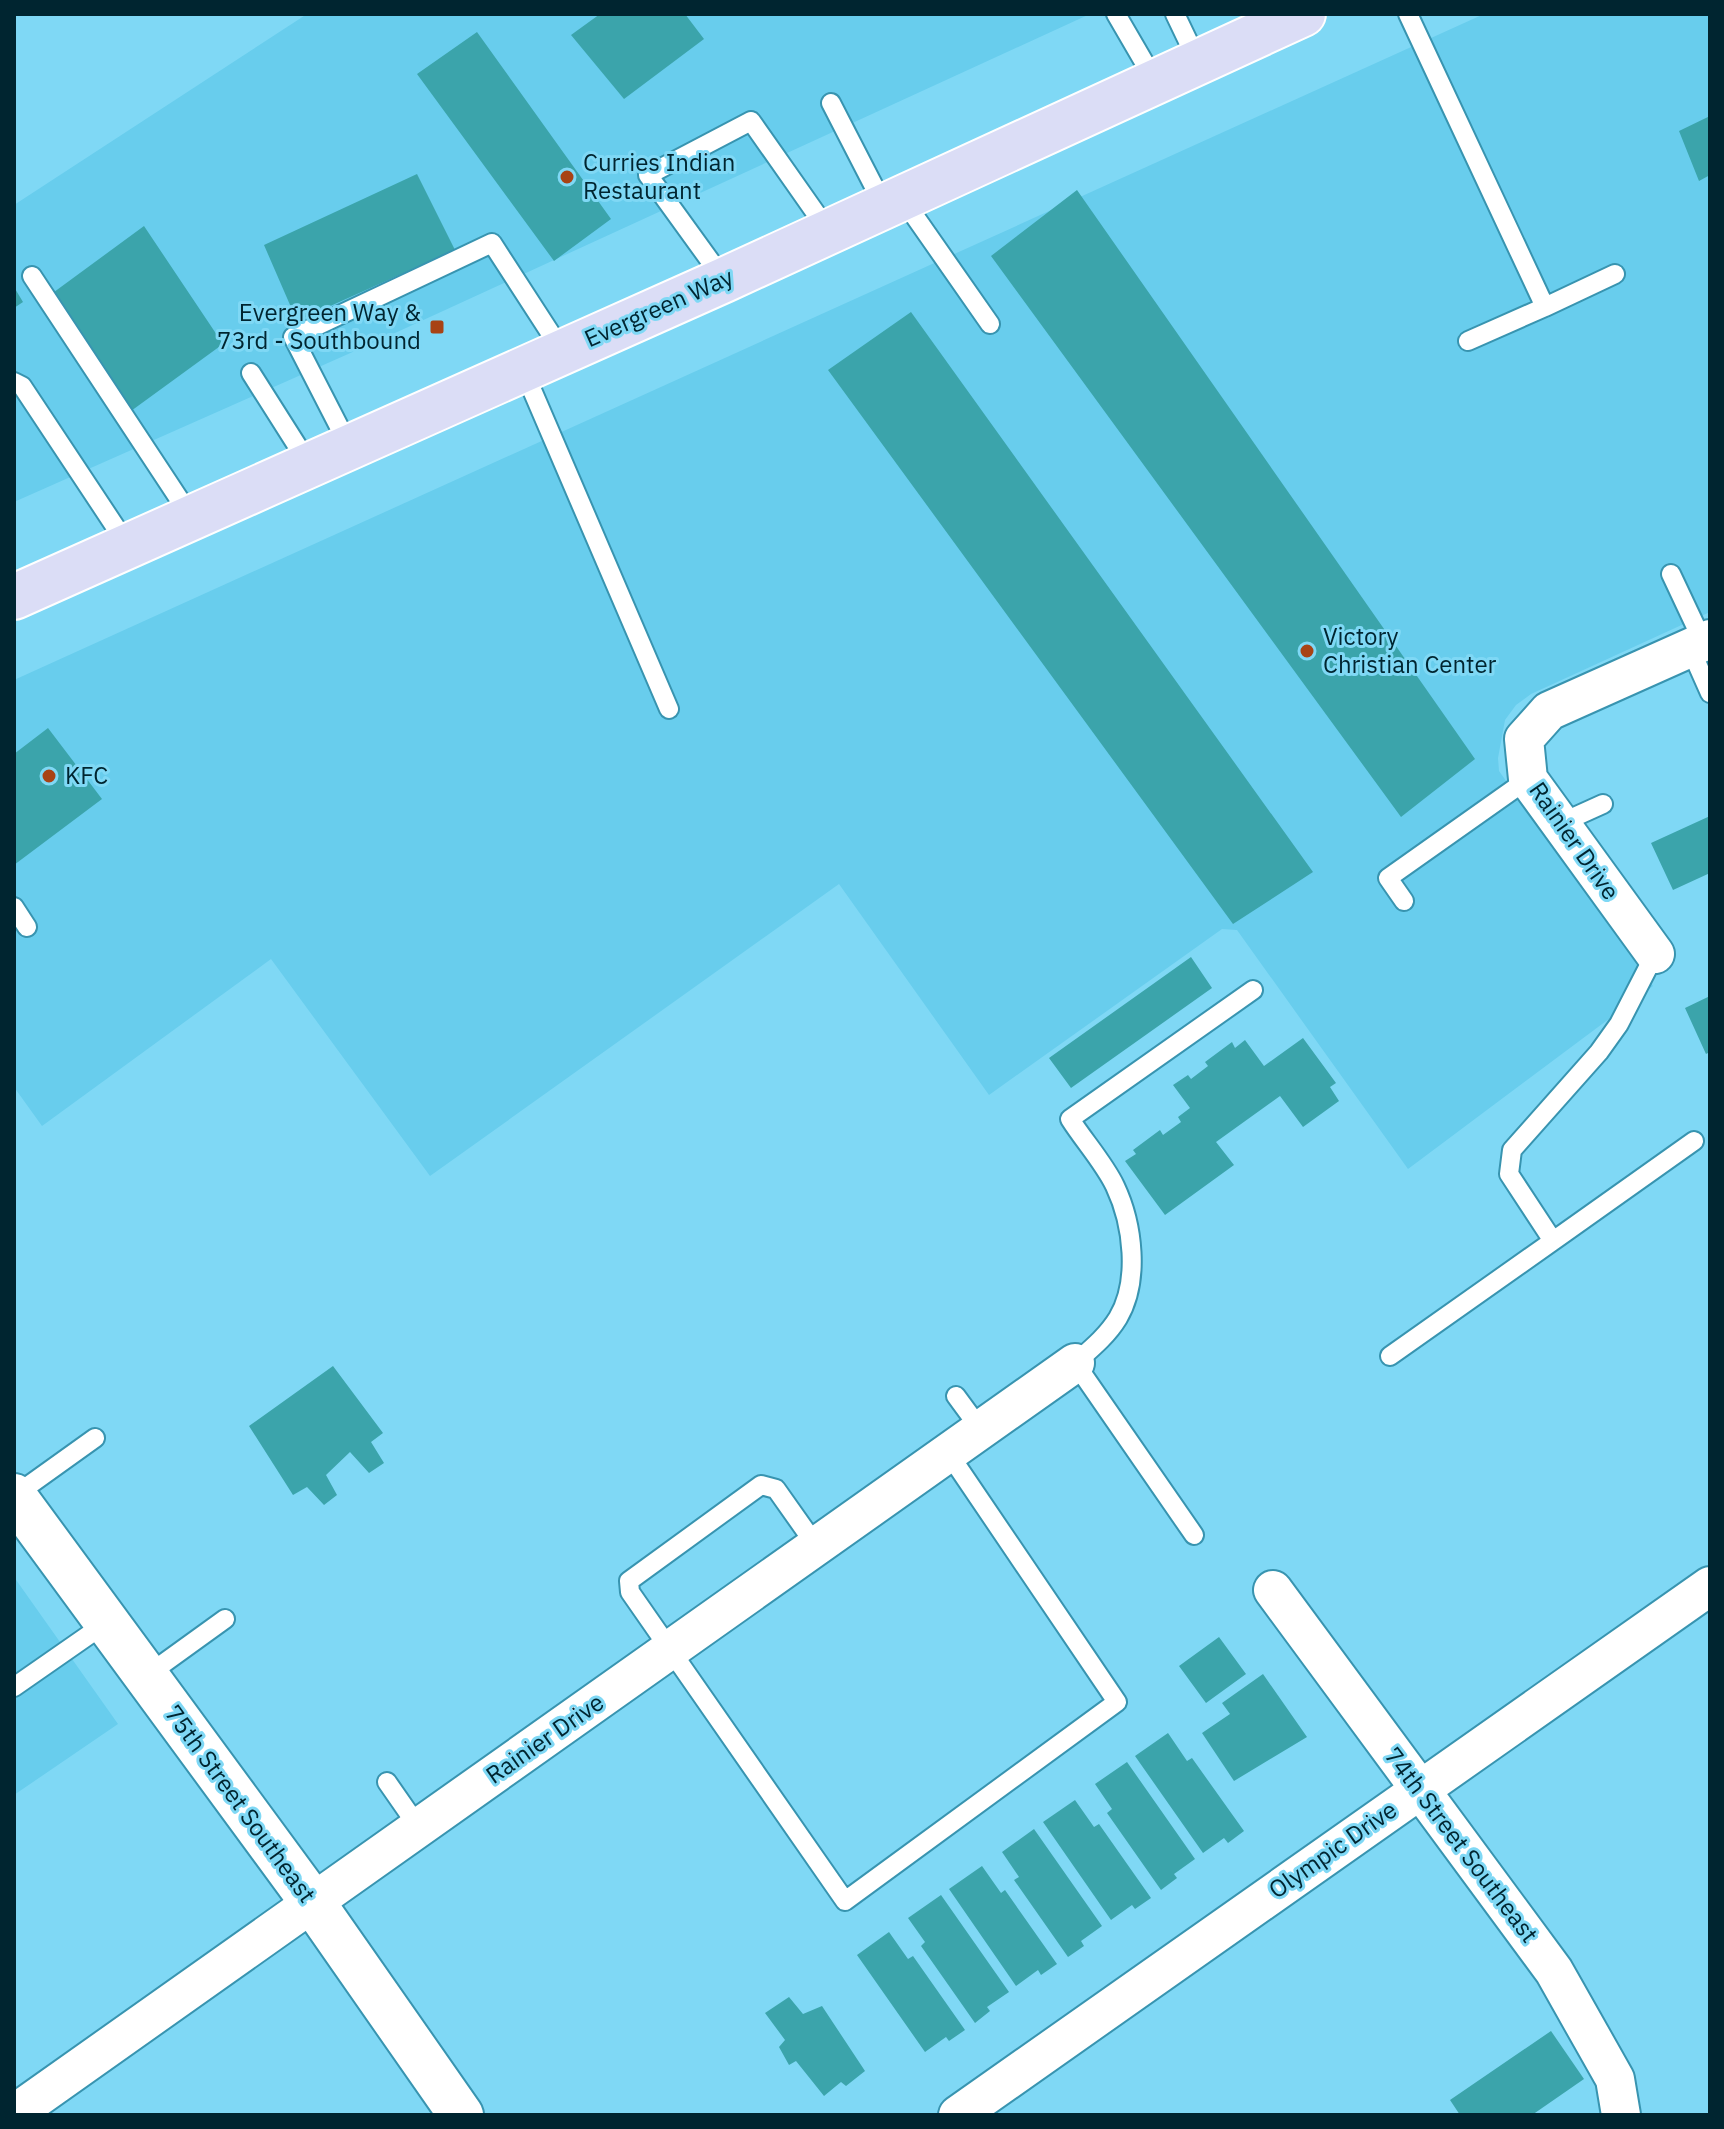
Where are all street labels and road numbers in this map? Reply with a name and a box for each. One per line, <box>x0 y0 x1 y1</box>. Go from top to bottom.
street label: Evergreen Way <box>579 260 738 354</box>
street label: Rainier Drive <box>1522 775 1627 906</box>
street label: Rainier Drive <box>479 1686 610 1791</box>
street label: 75th Street Southeast <box>158 1698 323 1909</box>
street label: 74th Street Southeast <box>1378 1740 1546 1949</box>
street label: Olympic Drive <box>1262 1793 1403 1905</box>

